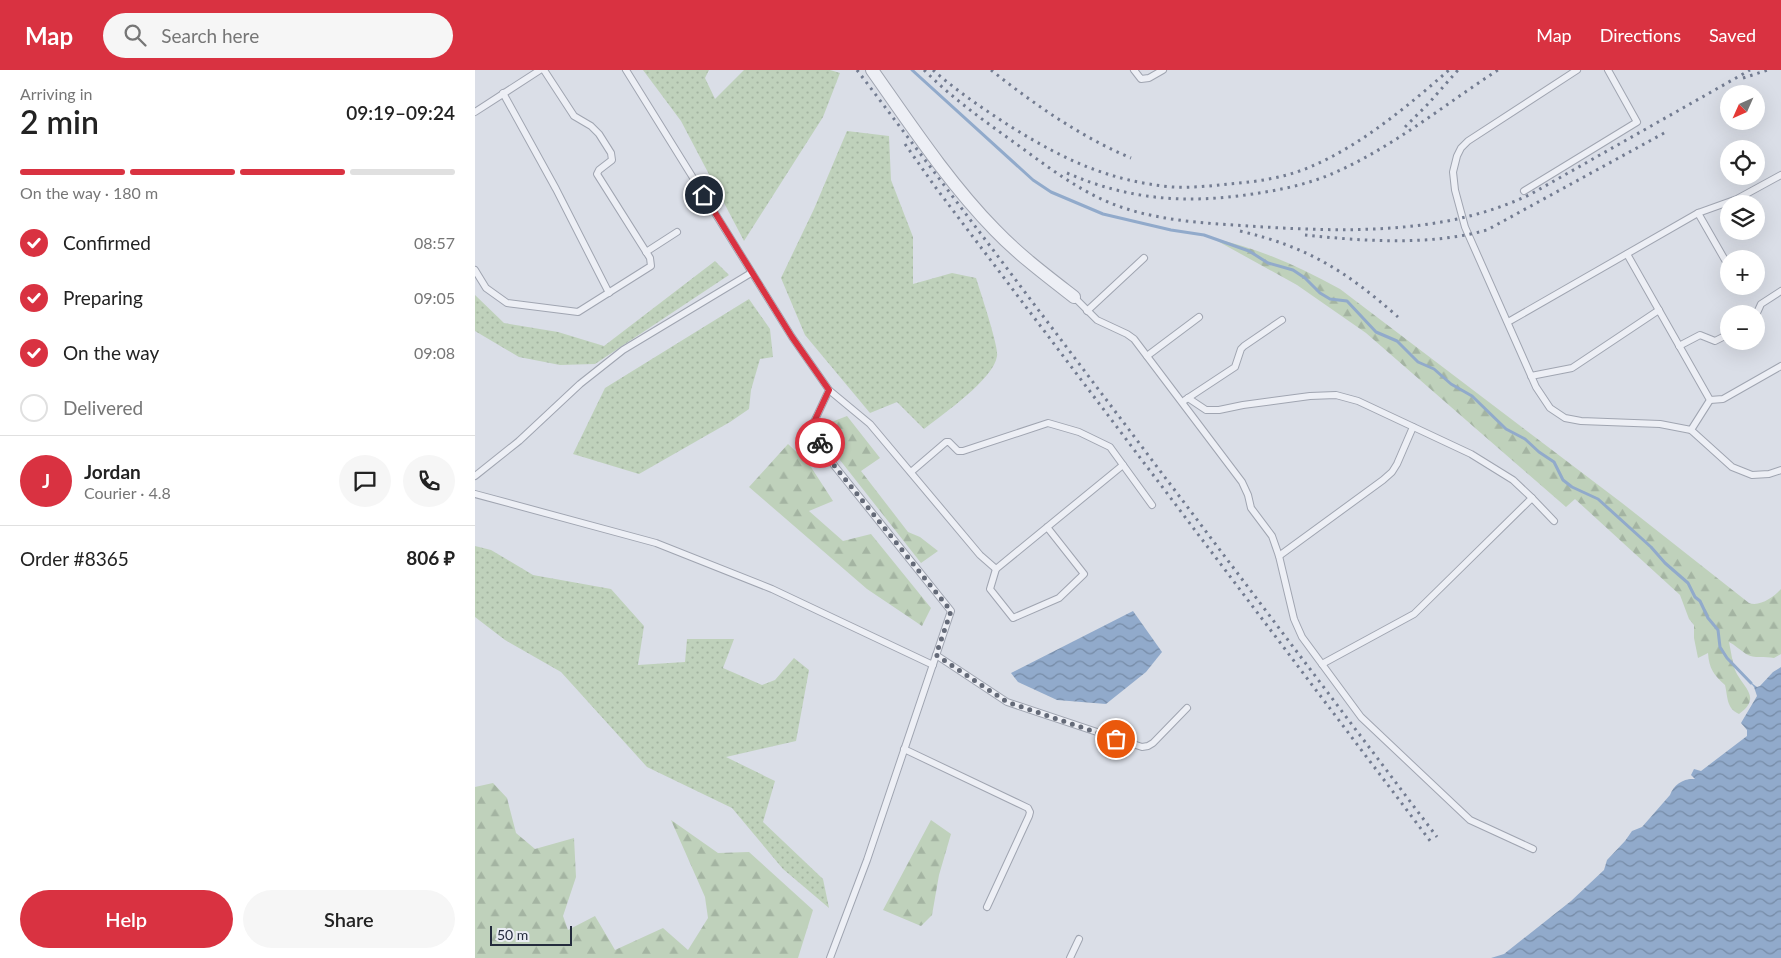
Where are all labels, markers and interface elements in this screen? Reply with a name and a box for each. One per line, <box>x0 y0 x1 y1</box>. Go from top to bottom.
search box <box>103 13 453 58</box>
text: Map <box>25 21 73 50</box>
icon: search <box>121 21 149 49</box>
text: Search here <box>161 24 259 47</box>
text: Map <box>1536 24 1572 46</box>
text: Directions <box>1600 24 1681 46</box>
text: Saved <box>1709 24 1756 46</box>
text: Arriving in <box>20 84 93 103</box>
north arrow <box>1720 85 1765 130</box>
map controls <box>1720 85 1765 350</box>
text: 09:19–09:24 <box>346 101 455 124</box>
text: 2 min <box>20 102 99 141</box>
button: locate <box>1720 140 1765 185</box>
pin <box>683 174 725 216</box>
icon: home <box>690 181 718 209</box>
text: On the way · 180 m <box>20 183 158 202</box>
button: layers <box>1720 195 1765 240</box>
icon: check <box>20 229 48 257</box>
text: Confirmed <box>63 231 151 254</box>
text: 08:57 <box>414 233 455 252</box>
button: + <box>1720 250 1765 295</box>
icon: check <box>20 284 48 312</box>
text: Preparing <box>63 286 143 309</box>
text: 09:05 <box>414 288 455 307</box>
button: − <box>1720 305 1765 350</box>
icon: check <box>20 339 48 367</box>
text: On the way <box>63 341 159 364</box>
text: 09:08 <box>414 343 455 362</box>
text: Delivered <box>63 396 143 419</box>
courier <box>795 418 845 468</box>
icon: bike <box>806 429 834 457</box>
button: chat <box>339 455 391 507</box>
button: phone <box>403 455 455 507</box>
text: Jordan <box>84 460 141 483</box>
text: J <box>42 469 50 492</box>
text: Courier · 4.8 <box>84 483 171 502</box>
text: 806 ₽ <box>406 546 455 569</box>
text: Order #8365 <box>20 547 129 570</box>
pin <box>1095 718 1137 760</box>
icon: bag <box>1102 725 1130 753</box>
button: Help <box>20 890 233 948</box>
button: Share <box>243 890 455 948</box>
scale bar <box>490 923 573 946</box>
text: 50 m <box>497 926 528 943</box>

